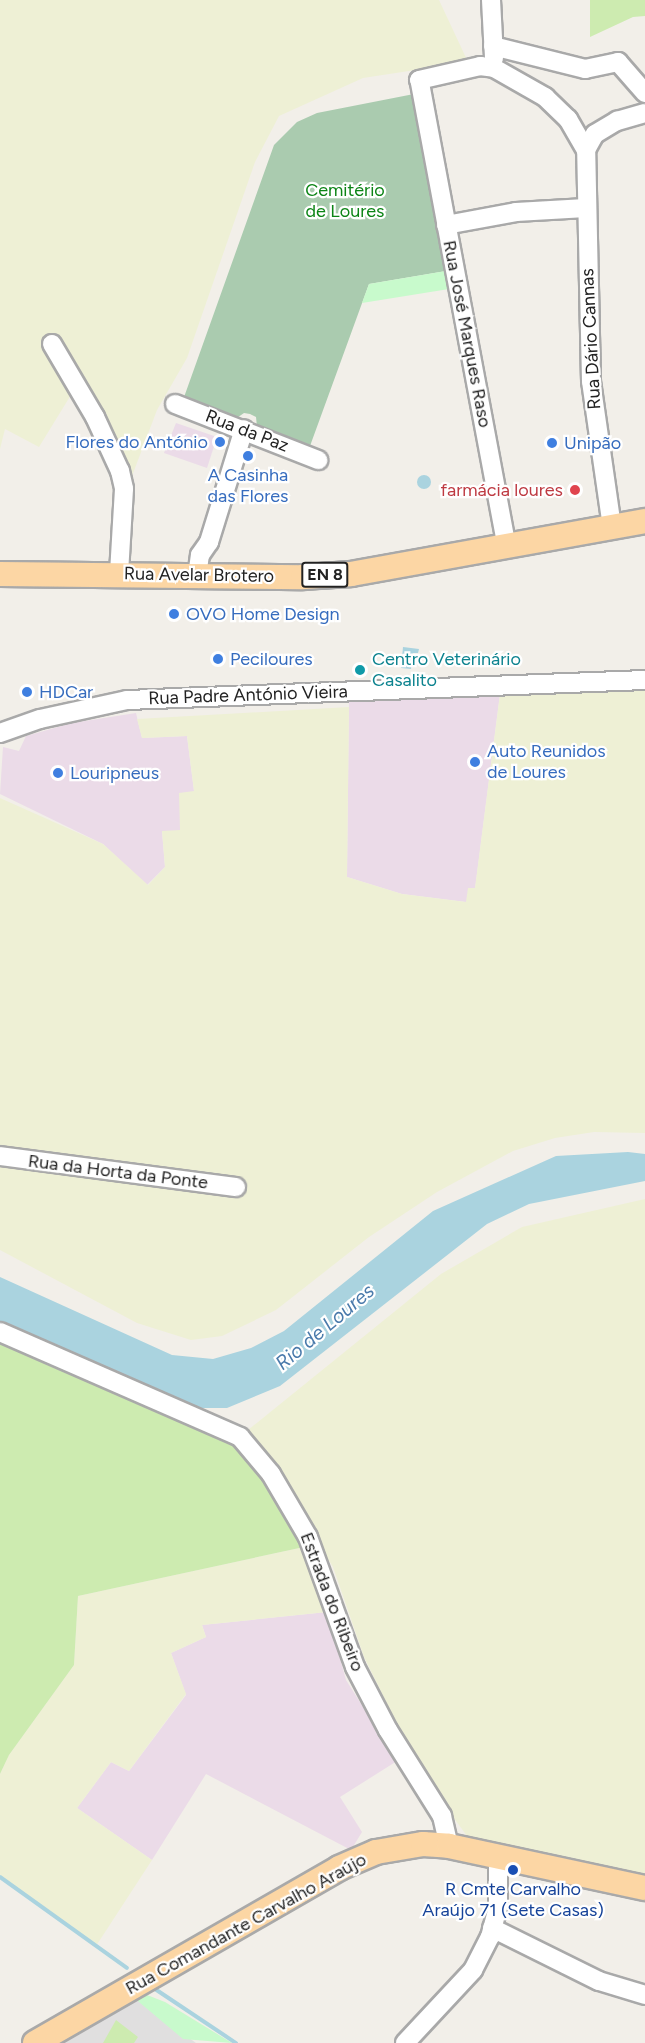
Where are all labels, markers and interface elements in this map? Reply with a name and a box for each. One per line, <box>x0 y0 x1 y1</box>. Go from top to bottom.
park label: Cemitério de Loures <box>305 180 385 222</box>
street label: Rua José Marques Raso <box>438 239 496 429</box>
street label: Rua Dário Cannas <box>577 268 605 410</box>
street label: Rua da Paz <box>202 405 292 457</box>
place label: Flores do António <box>66 431 208 453</box>
place label: Unipão <box>564 432 621 454</box>
marker: Flores do António <box>213 435 227 449</box>
marker: Unipão <box>545 436 559 450</box>
marker: A Casinha das Flores <box>241 449 255 463</box>
place label: A Casinha das Flores <box>207 465 289 508</box>
place label: farmácia loures <box>440 479 563 501</box>
marker: farmácia loures <box>568 483 582 497</box>
road number: EN 8 <box>301 562 349 588</box>
street label: Rua Avelar Brotero <box>124 563 274 587</box>
place label: OVO Home Design <box>186 603 340 625</box>
marker: OVO Home Design <box>167 607 181 621</box>
place label: Peciloures <box>230 648 313 670</box>
place label: Centro Veterinário Casalito <box>372 649 521 692</box>
marker: Peciloures <box>211 652 225 666</box>
marker: Centro Veterinário Casalito <box>353 663 367 677</box>
place label: HDCar <box>39 681 93 703</box>
street label: Rua Padre António Vieira <box>148 681 348 709</box>
marker: HDCar <box>20 685 34 699</box>
place label: Auto Reunidos de Loures <box>487 741 606 783</box>
marker: Auto Reunidos de Loures <box>468 755 482 769</box>
place label: Louripneus <box>70 762 159 784</box>
marker: Louripneus <box>51 766 65 780</box>
street label: Rua da Horta da Ponte <box>27 1150 209 1194</box>
water label: Rio de Loures <box>271 1279 379 1375</box>
street label: Estrada do Ribeiro <box>296 1529 368 1675</box>
street label: Rua Comandante Carvalho Araújo <box>122 1849 370 1999</box>
marker: R Cmte Carvalho Araújo 71 (Sete Casas) <box>506 1863 520 1877</box>
place label: R Cmte Carvalho Araújo 71 (Sete Casas) <box>422 1879 604 1922</box>

